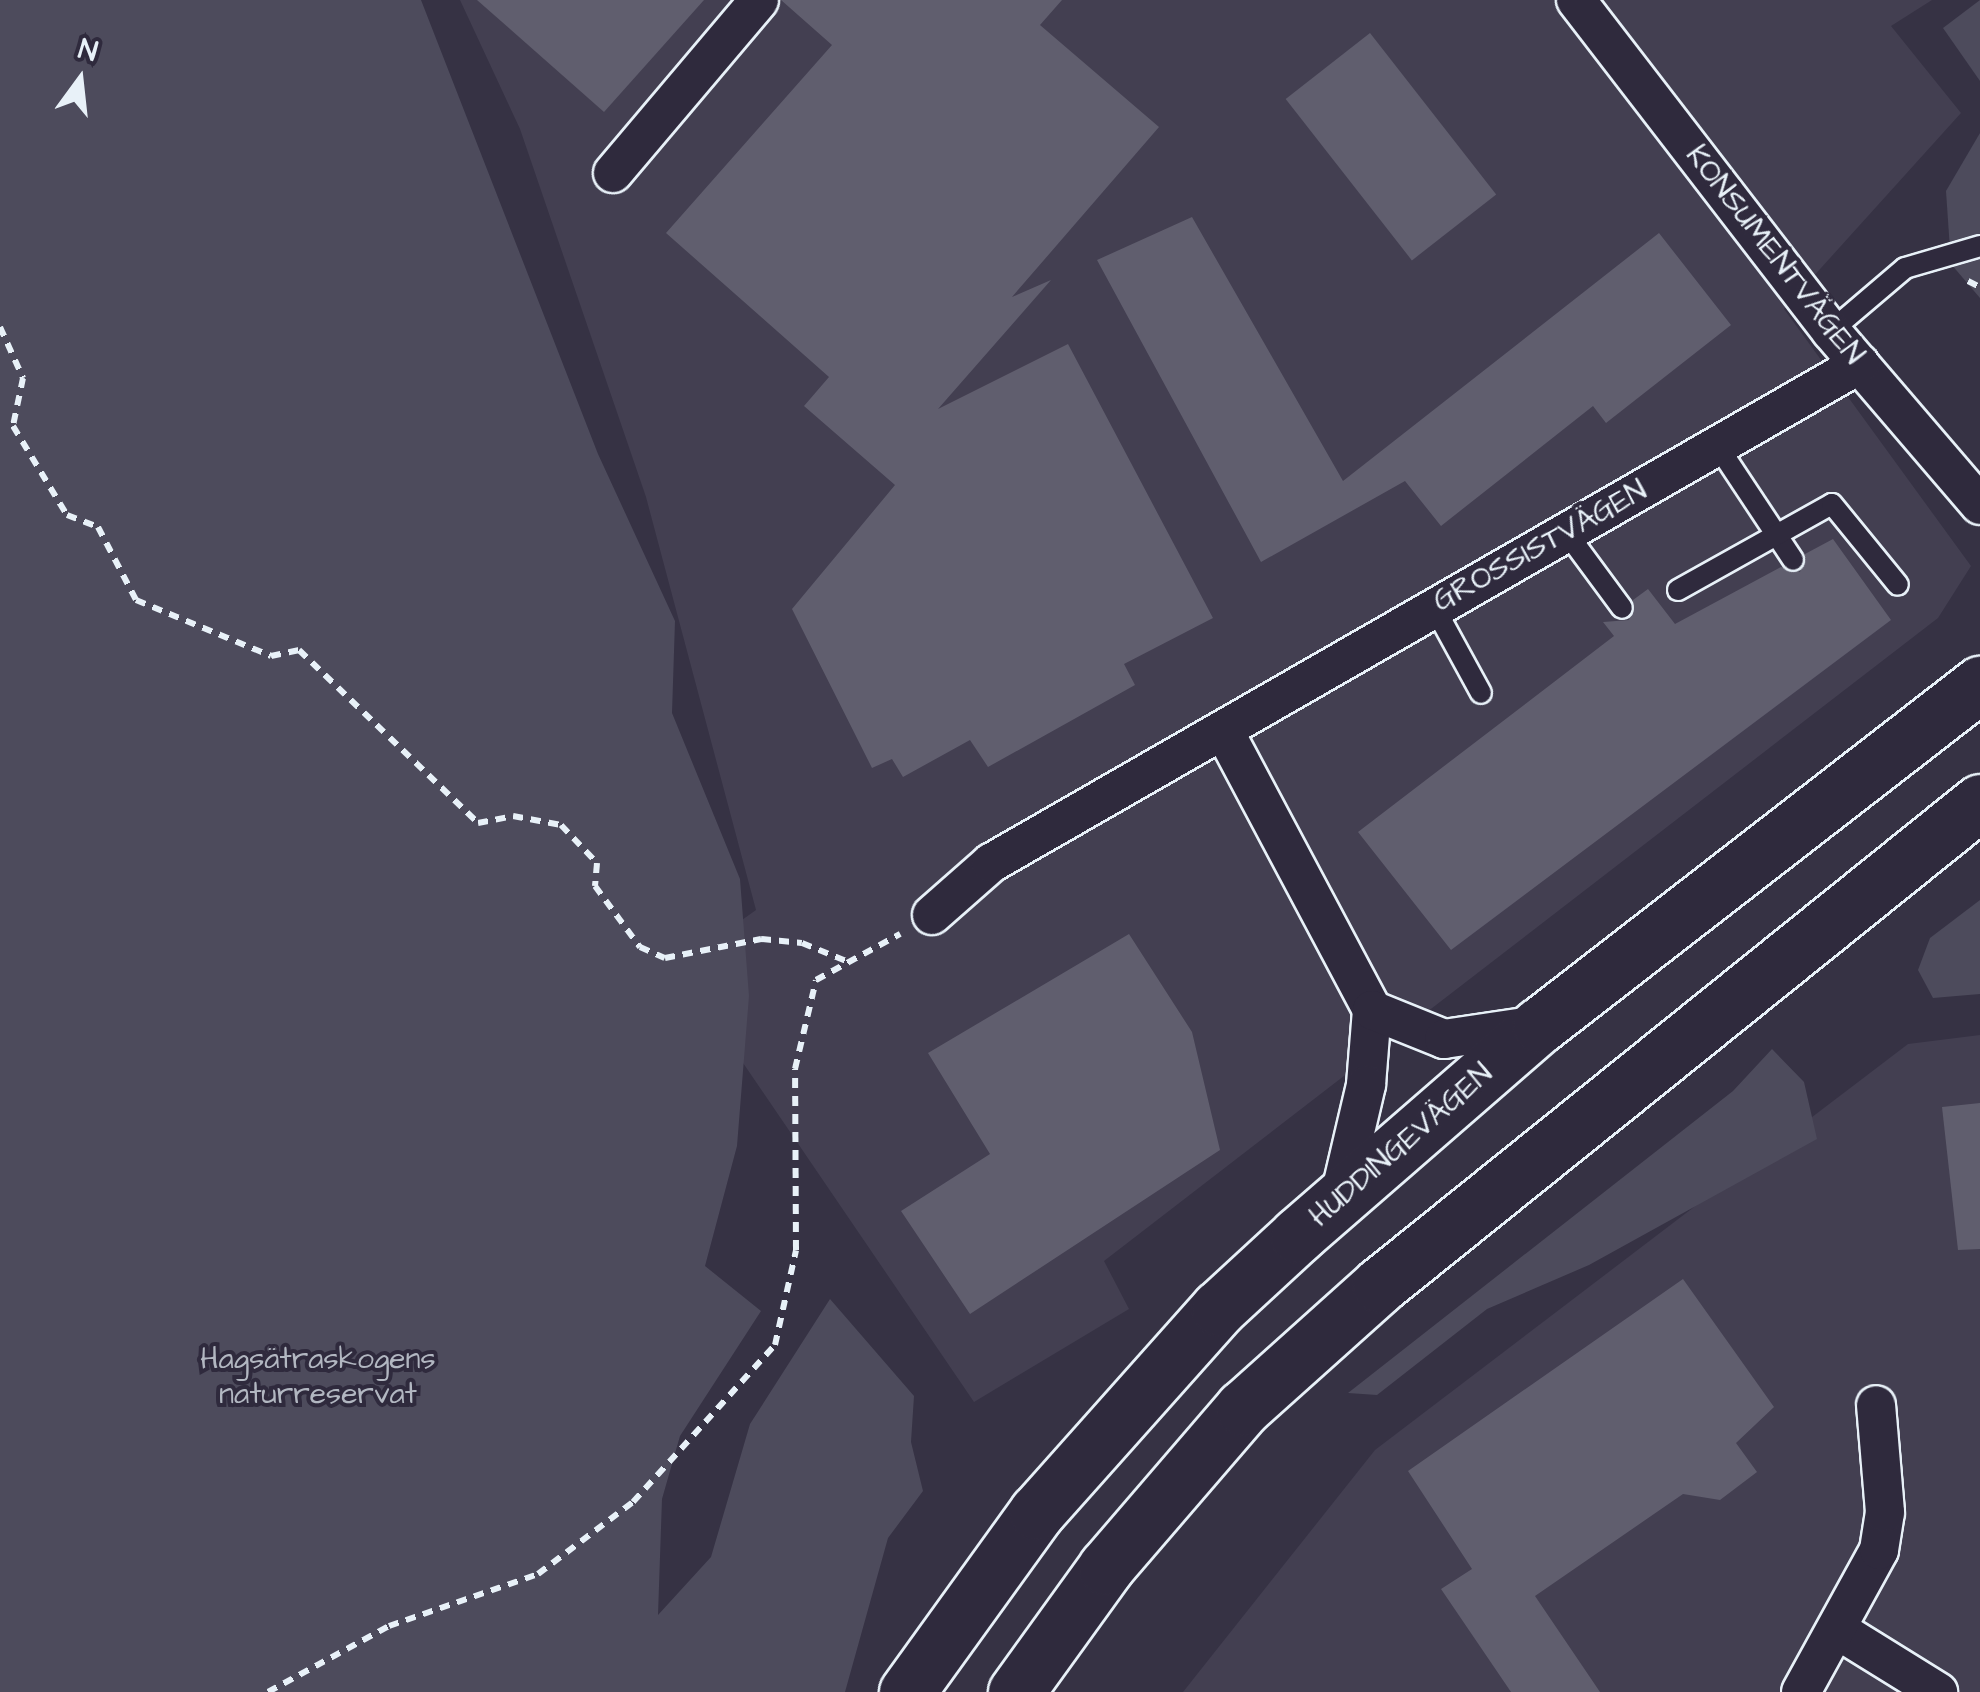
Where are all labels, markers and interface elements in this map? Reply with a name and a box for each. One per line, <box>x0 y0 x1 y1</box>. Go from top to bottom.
text: N <box>74 29 101 72</box>
north arrow <box>30 30 130 130</box>
street label: KONSUMENTVÄGEN <box>1678 138 1872 372</box>
street label: GROSSISTVÄGEN <box>1427 472 1653 620</box>
street label: HUDDINGEVÄGEN <box>1302 1056 1500 1234</box>
park label: Hagsätraskogens naturreservat <box>200 1341 436 1412</box>

